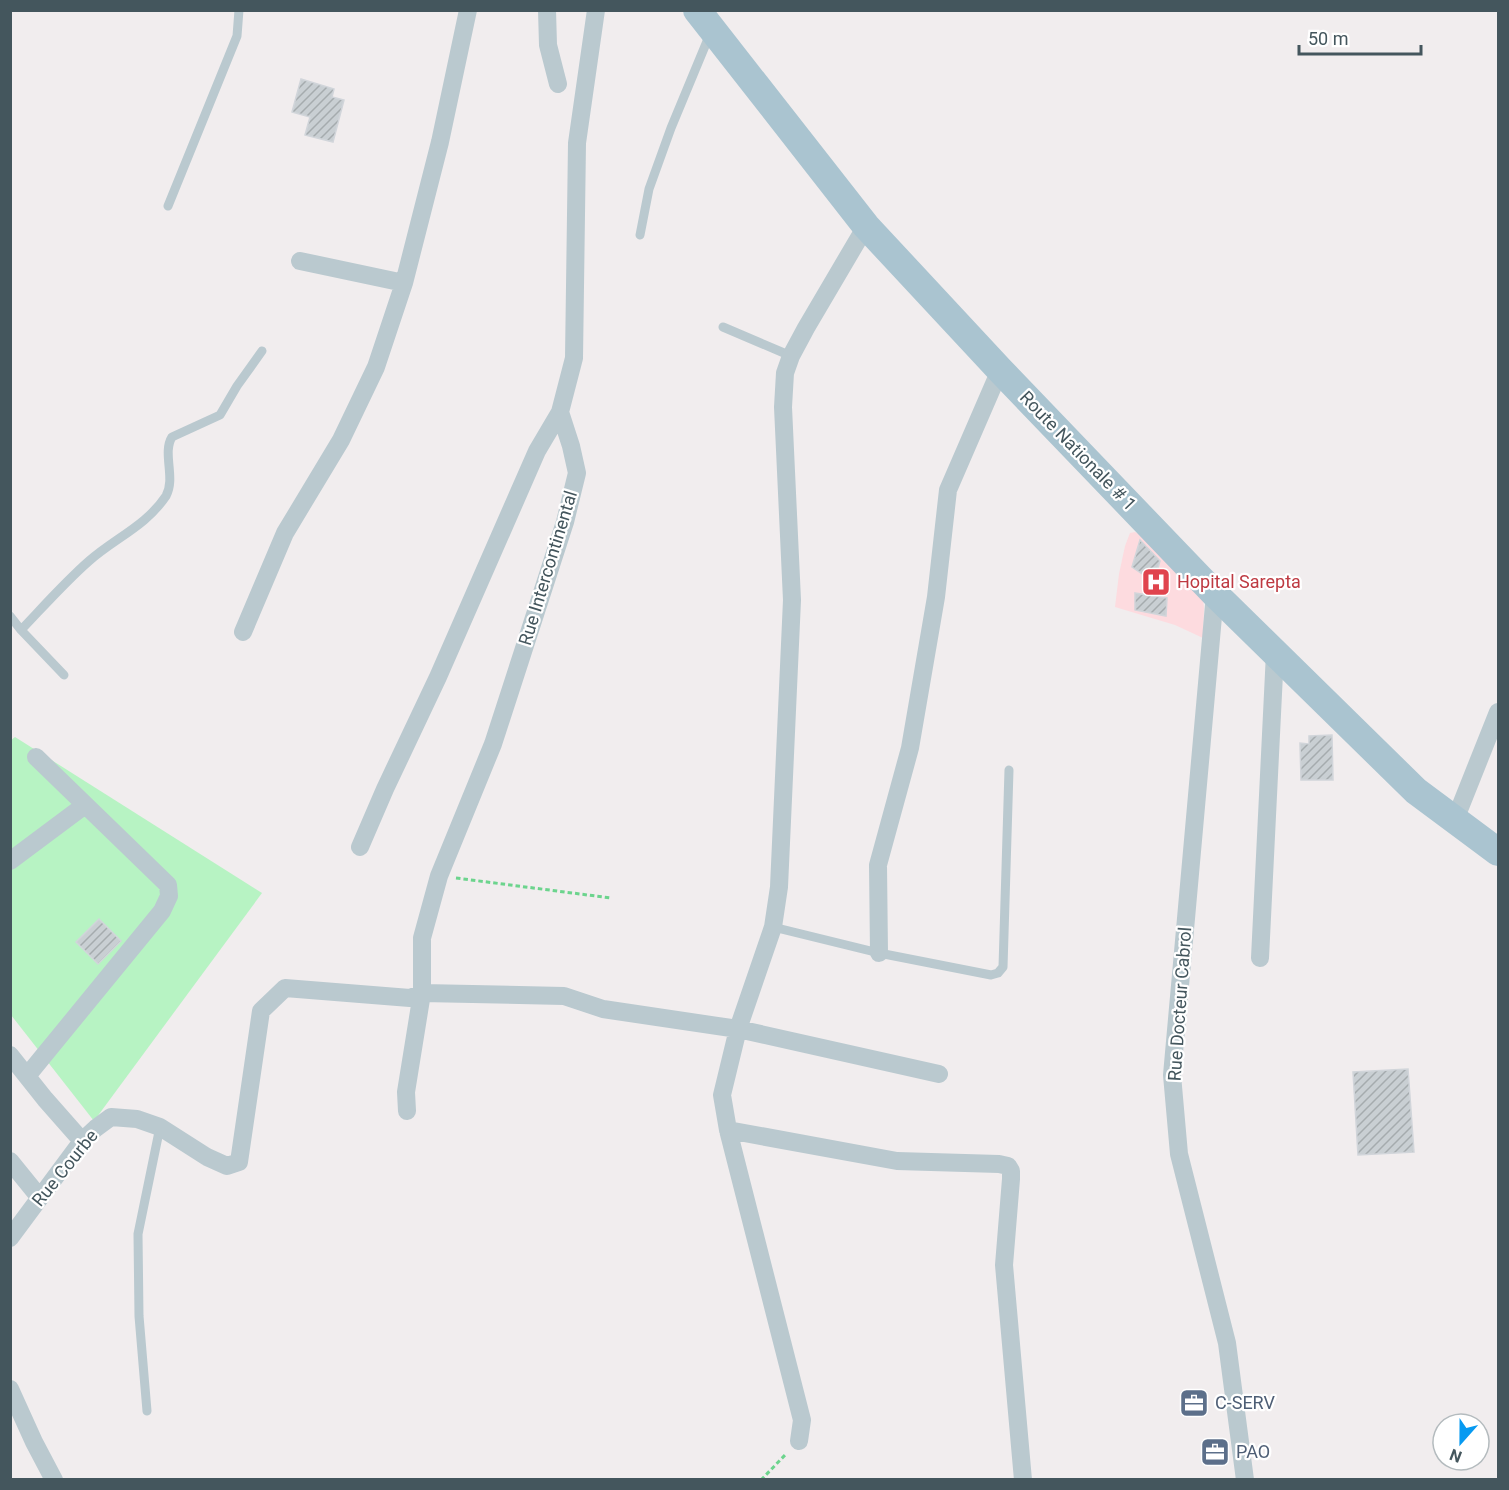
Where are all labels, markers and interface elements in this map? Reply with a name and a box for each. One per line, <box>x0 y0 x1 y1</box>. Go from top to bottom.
scale bar <box>1299 18 1420 56</box>
text: 50 m <box>1308 28 1348 49</box>
street label: Route Nationale # 1 <box>1016 386 1141 515</box>
street label: Rue Intercontinental <box>514 488 581 648</box>
hospital icon: Hopital Sarepta <box>1140 566 1172 598</box>
place label: Hopital Sarepta <box>1177 571 1301 592</box>
street label: Rue Docteur Cabrol <box>1164 926 1195 1082</box>
street label: Rue Courbe <box>27 1125 102 1210</box>
office icon: C-SERV <box>1178 1387 1210 1419</box>
place label: C-SERV <box>1215 1392 1276 1413</box>
north arrow <box>1431 1412 1491 1472</box>
office icon: PAO <box>1199 1436 1231 1468</box>
place label: PAO <box>1236 1441 1270 1462</box>
text: N <box>1447 1445 1464 1466</box>

